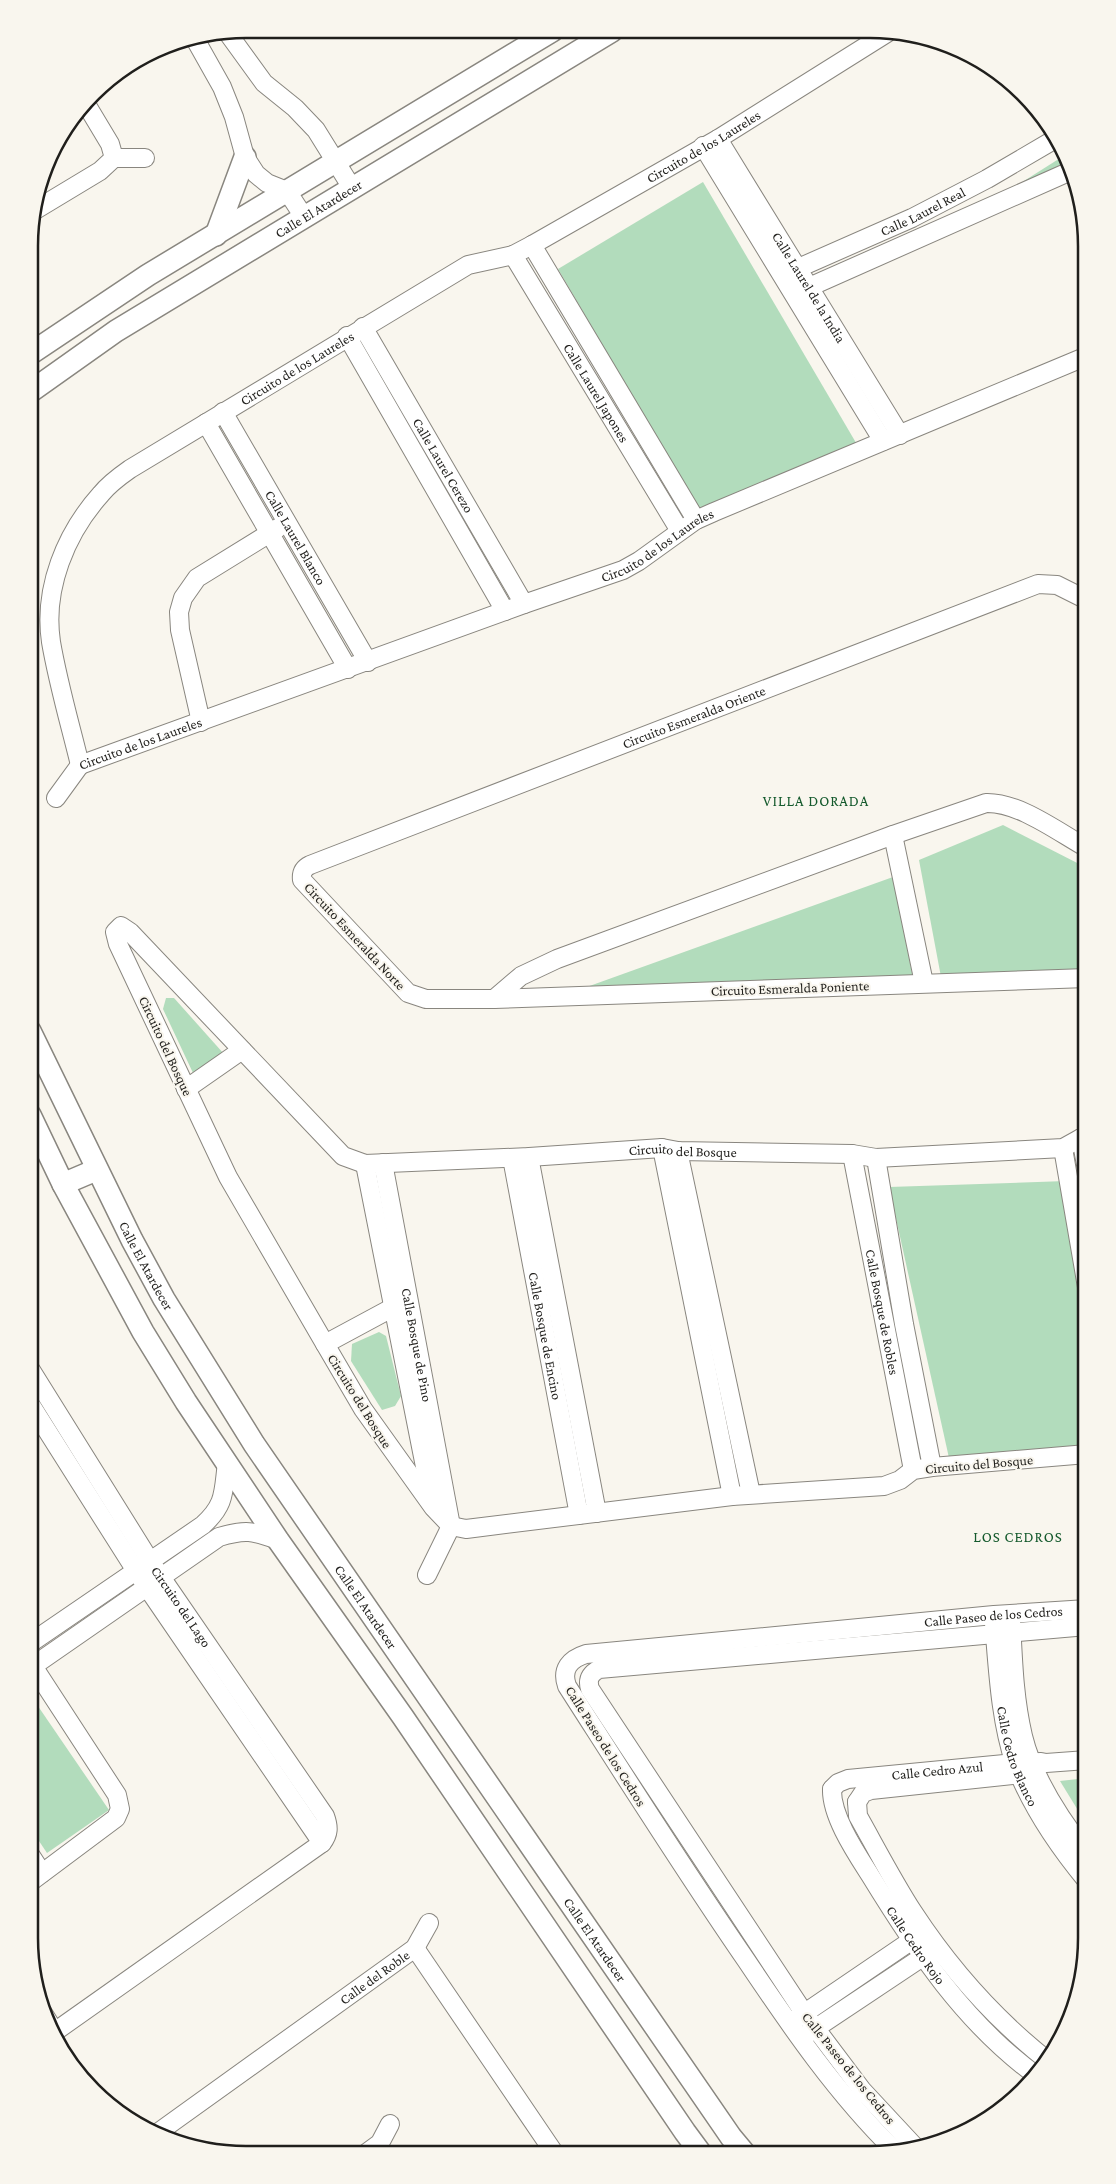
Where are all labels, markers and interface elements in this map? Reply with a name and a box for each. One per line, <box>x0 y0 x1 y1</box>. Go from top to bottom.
street label: Circuito de los Laureles <box>643 106 763 186</box>
street label: Calle El Atardecer <box>272 176 365 241</box>
street label: Calle Laurel Real <box>878 184 968 239</box>
street label: Calle Laurel de la India <box>769 229 850 346</box>
street label: Circuito de los Laureles <box>237 328 357 409</box>
street label: Calle Laurel Japones <box>560 340 632 445</box>
street label: Calle Laurel Cerezo <box>410 415 477 516</box>
street label: Calle Laurel Blanco <box>262 487 330 588</box>
street label: Circuito de los Laureles <box>599 505 716 585</box>
street label: Circuito Esmeralda Oriente <box>620 682 768 752</box>
street label: Circuito de los Laureles <box>76 714 204 773</box>
district label: VILLA DORADA <box>763 793 869 809</box>
street label: Circuito Esmeralda Norte <box>301 879 409 993</box>
street label: Circuito Esmeralda Poniente <box>710 977 870 999</box>
street label: Circuito del Bosque <box>136 994 196 1098</box>
street label: Circuito del Bosque <box>628 1140 737 1160</box>
street label: Calle El Atardecer <box>116 1219 177 1313</box>
street label: Calle Bosque de Robles <box>863 1248 902 1376</box>
street label: Calle Bosque de Encino <box>526 1271 565 1401</box>
street label: Calle Bosque de Pino <box>399 1287 436 1403</box>
street label: Circuito del Bosque <box>325 1351 395 1451</box>
street label: Circuito del Bosque <box>924 1451 1034 1477</box>
district label: LOS CEDROS <box>973 1529 1063 1545</box>
street label: Calle El Atardecer <box>331 1562 401 1652</box>
street label: Circuito del Lago <box>148 1563 215 1650</box>
street label: Calle Paseo de los Cedros <box>923 1603 1063 1630</box>
street label: Calle Paseo de los Cedros <box>562 1683 650 1809</box>
street label: Calle Cedro Blanco <box>994 1705 1041 1809</box>
street label: Calle Cedro Azul <box>891 1758 984 1783</box>
street label: Calle El Atardecer <box>561 1894 630 1985</box>
street label: Calle Cedro Rojo <box>883 1903 949 1987</box>
street label: Calle del Roble <box>336 1947 413 2008</box>
street label: Calle Paseo de los Cedros <box>799 2009 899 2127</box>

